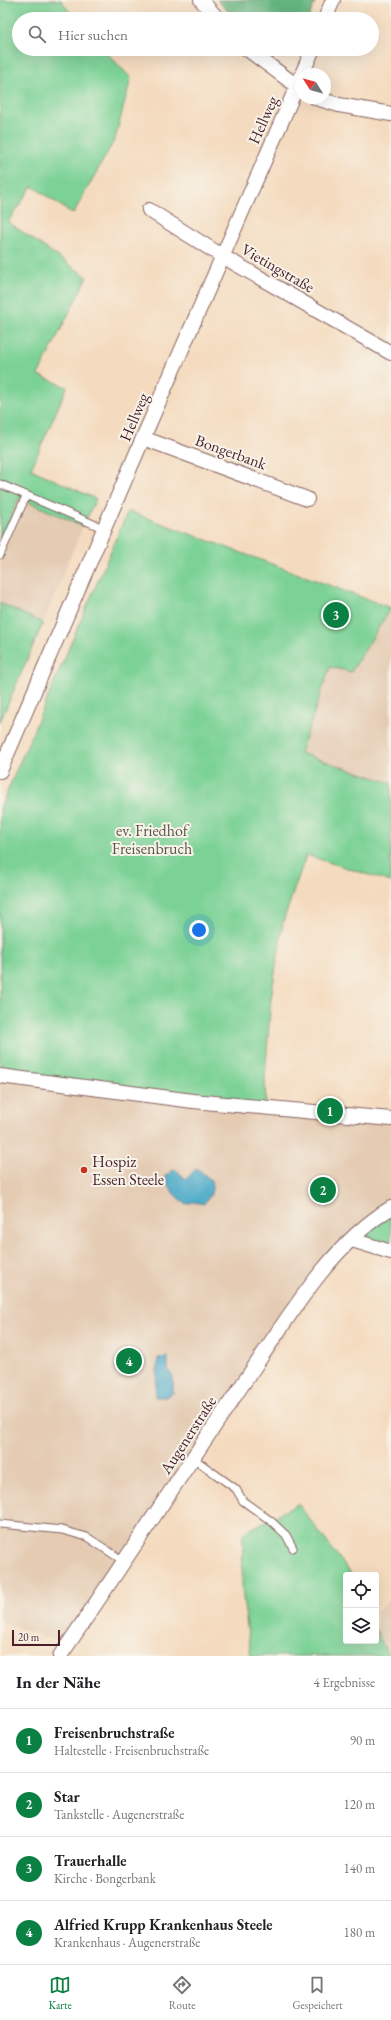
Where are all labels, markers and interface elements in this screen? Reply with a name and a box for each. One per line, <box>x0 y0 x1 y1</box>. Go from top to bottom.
search box <box>12 12 379 56</box>
icon: search <box>26 23 48 45</box>
text: Hier suchen <box>58 25 128 44</box>
north arrow <box>295 68 331 104</box>
street label: Hellweg <box>243 92 283 147</box>
street label: Vietingstraße <box>238 239 318 297</box>
street label: Hellweg <box>114 389 154 444</box>
street label: Bongerbank <box>192 429 270 475</box>
pin: 3 <box>323 600 349 630</box>
park label: ev. Friedhof Freisenbruch <box>112 820 192 859</box>
your location <box>189 920 209 940</box>
pin: 1 <box>317 1096 343 1126</box>
place label: Hospiz Essen Steele <box>92 1151 164 1190</box>
marker: Hospiz Essen Steele <box>79 1165 89 1175</box>
pin: 2 <box>310 1175 336 1205</box>
pin: 4 <box>116 1346 142 1376</box>
street label: Augenerstraße <box>154 1392 221 1479</box>
map controls <box>343 1572 379 1644</box>
button: locate <box>343 1572 379 1608</box>
button: layers <box>343 1608 379 1644</box>
scale bar <box>12 1628 60 1647</box>
text: 20 m <box>18 1630 39 1644</box>
text: In der Nähe <box>16 1671 101 1693</box>
text: 4 Ergebnisse <box>314 1674 375 1691</box>
text: Freisenbruchstraße <box>54 1723 174 1742</box>
text: 1 <box>26 1732 32 1749</box>
text: 90 m <box>350 1732 375 1749</box>
text: Haltestelle · Freisenbruchstraße <box>54 1742 209 1759</box>
text: Star <box>54 1787 80 1806</box>
text: 2 <box>26 1796 32 1813</box>
text: 120 m <box>344 1796 375 1813</box>
text: Tankstelle · Augenerstraße <box>54 1806 184 1823</box>
text: Trauerhalle <box>54 1851 127 1870</box>
text: 3 <box>26 1860 32 1877</box>
text: 140 m <box>344 1860 375 1877</box>
text: Kirche · Bongerbank <box>54 1870 156 1887</box>
text: Alfried Krupp Krankenhaus Steele <box>54 1915 273 1934</box>
text: 4 <box>26 1924 32 1941</box>
text: 180 m <box>344 1924 375 1941</box>
text: Krankenhaus · Augenerstraße <box>54 1934 200 1951</box>
tab: Karte <box>48 1974 72 2012</box>
tab: Route <box>169 1974 196 2012</box>
tab: Gespeichert <box>292 1974 343 2012</box>

